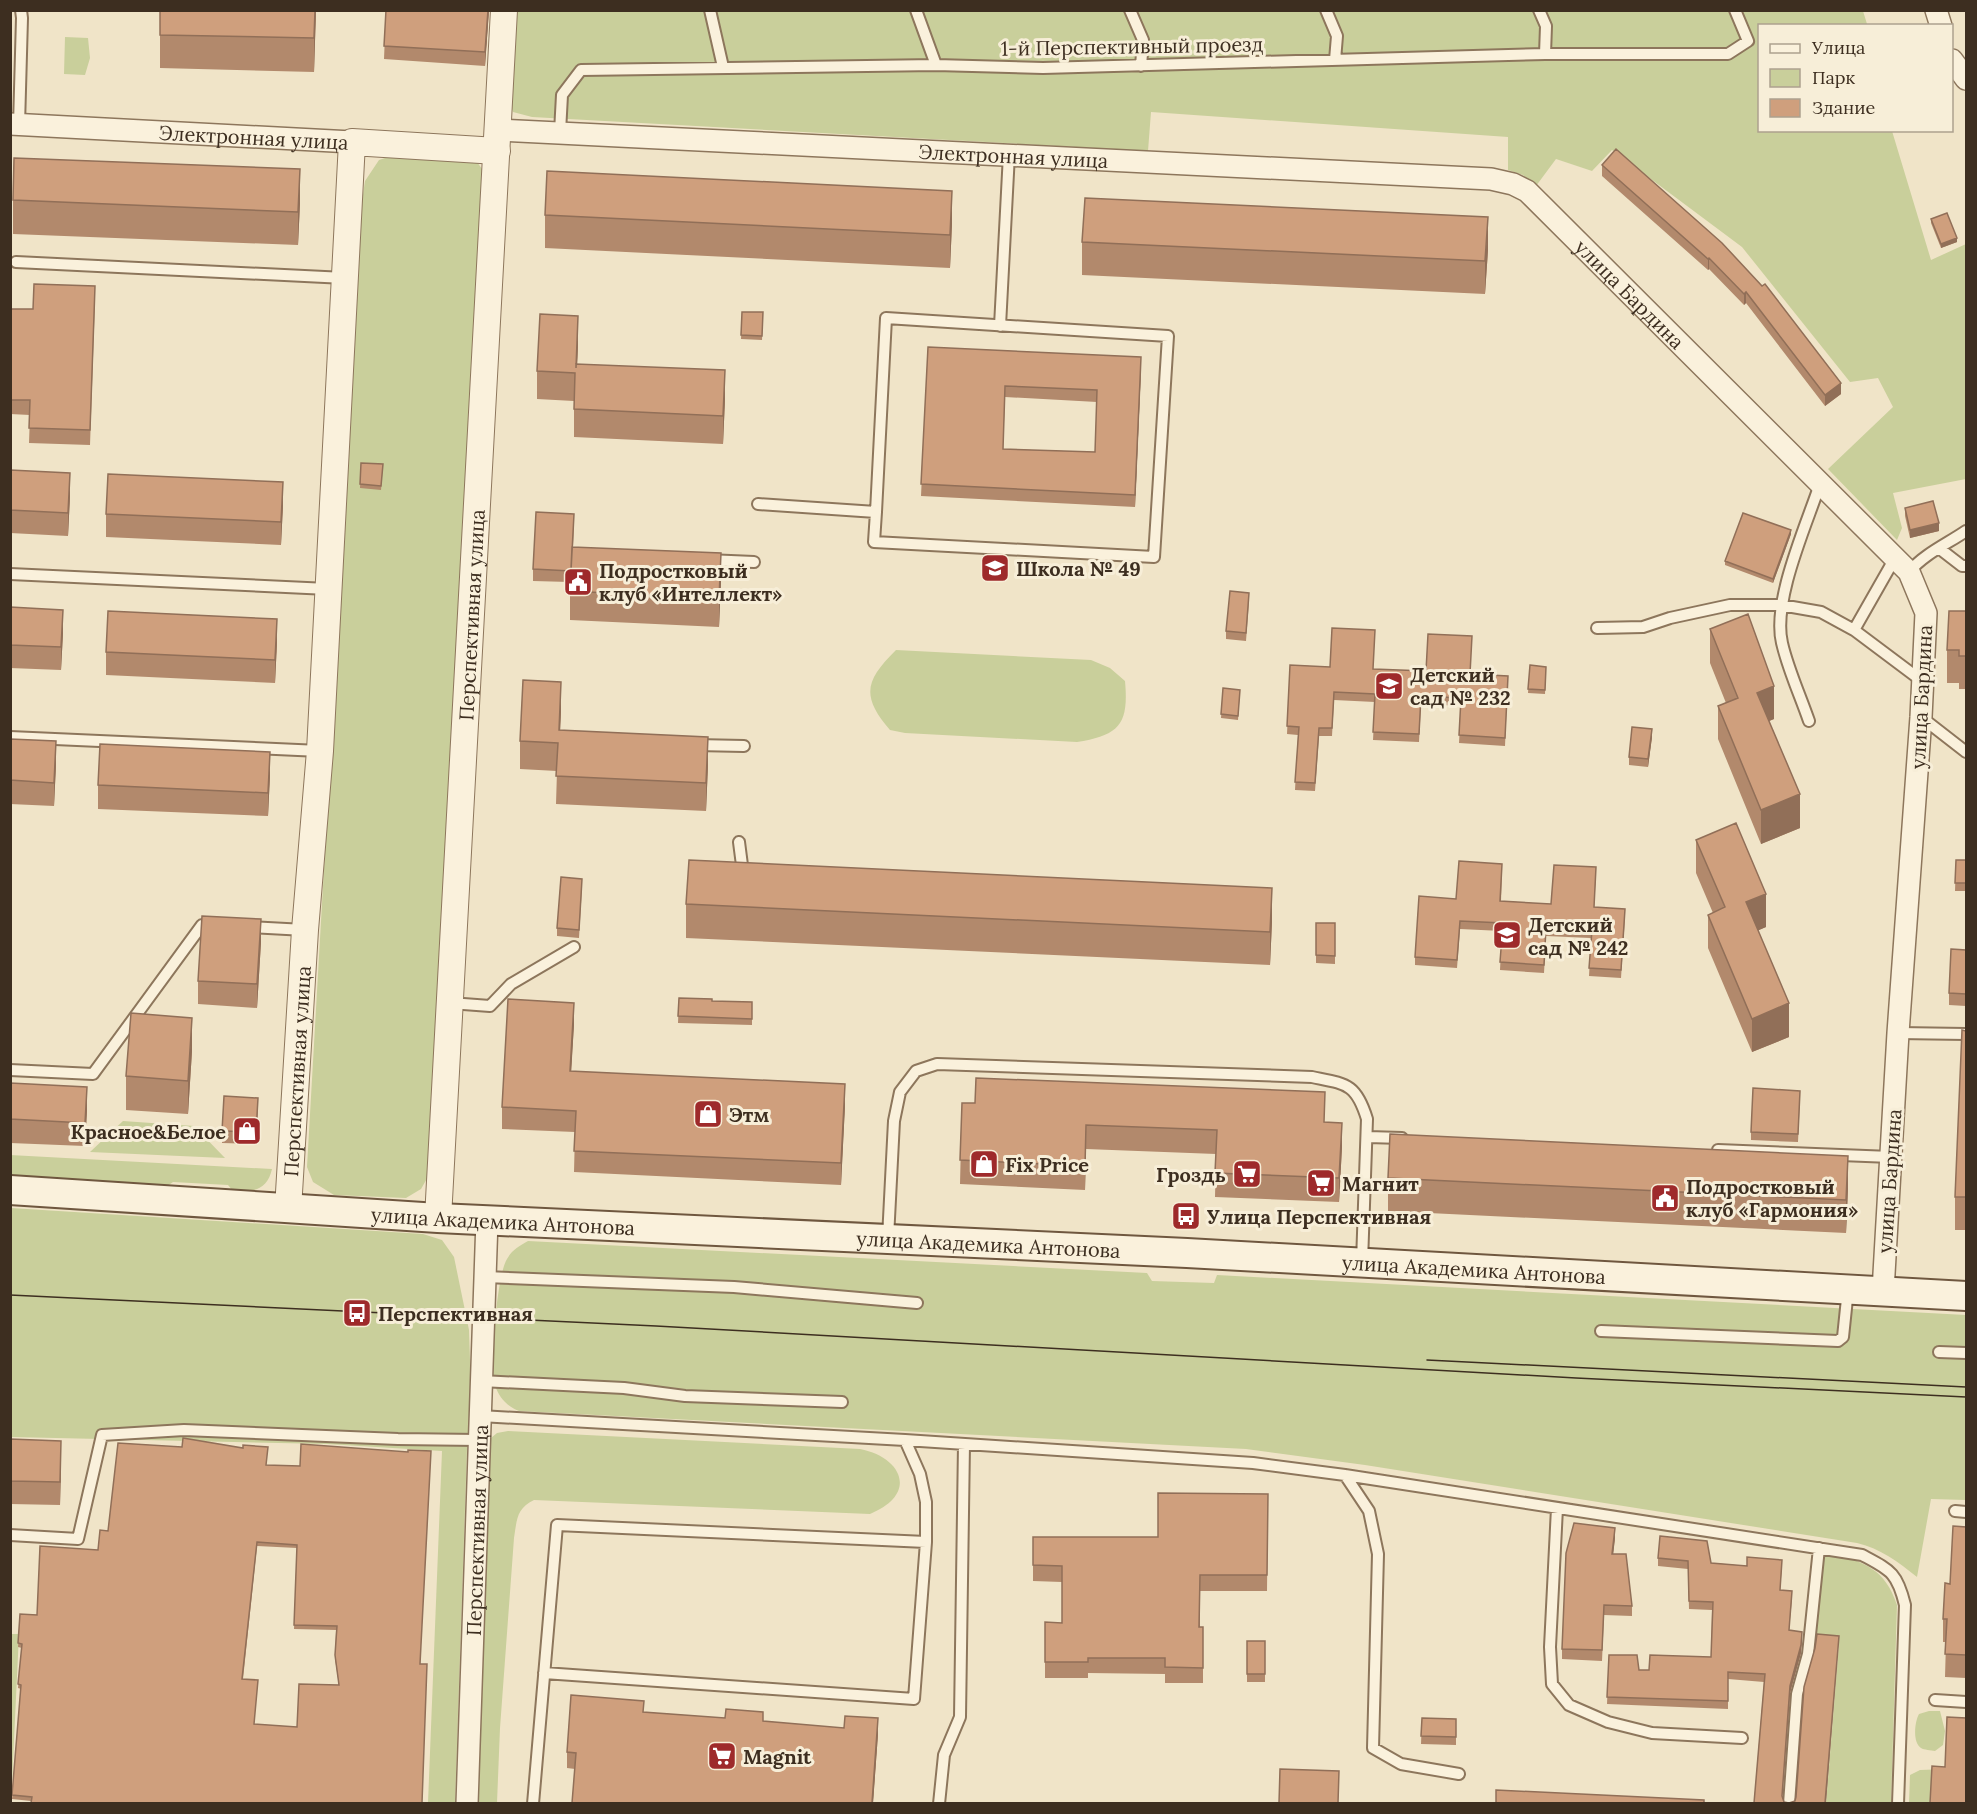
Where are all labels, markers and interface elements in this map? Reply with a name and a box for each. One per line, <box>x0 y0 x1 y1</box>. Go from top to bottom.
legend <box>1758 24 1953 132</box>
street label: 1-й Перспективный проезд <box>1001 31 1264 61</box>
text: Улица <box>1811 36 1865 59</box>
text: Парк <box>1812 66 1856 89</box>
text: Здание <box>1812 96 1875 119</box>
street label: Электронная улица <box>158 119 349 154</box>
street label: Электронная улица <box>918 138 1109 173</box>
street label: улица Бардина <box>1570 234 1690 354</box>
street label: Перспективная улица <box>453 509 489 721</box>
school or university icon: Школа № 49 <box>979 552 1011 584</box>
place label: Школа № 49 <box>1016 556 1141 581</box>
place label: Подростковый клуб «Интеллект» <box>599 558 782 606</box>
public building icon: Подростковый клуб «Интеллект» <box>562 566 594 598</box>
street label: улица Бардина <box>1905 624 1937 770</box>
place label: Детский сад № 232 <box>1410 662 1511 710</box>
school or university icon: Детский сад № 232 <box>1373 670 1405 702</box>
place label: Детский сад № 242 <box>1528 912 1629 960</box>
school or university icon: Детский сад № 242 <box>1491 919 1523 951</box>
street label: Перспективная улица <box>277 965 315 1178</box>
shop icon: Этм <box>692 1098 724 1130</box>
place label: Этм <box>729 1102 769 1127</box>
street label: улица Бардина <box>1871 1108 1907 1254</box>
shop icon: Красное&Белое <box>231 1115 263 1147</box>
place label: Красное&Белое <box>71 1119 226 1144</box>
shop icon: Fix Price <box>968 1148 1000 1180</box>
place label: Fix Price <box>1005 1152 1089 1177</box>
supermarket icon: Гроздь <box>1231 1158 1263 1190</box>
place label: Гроздь <box>1156 1162 1226 1187</box>
supermarket icon: Магнит <box>1305 1167 1337 1199</box>
place label: Магнит <box>1342 1171 1419 1196</box>
place label: Подростковый клуб «Гармония» <box>1686 1174 1858 1222</box>
public building icon: Подростковый клуб «Гармония» <box>1649 1182 1681 1214</box>
bus stop icon: Улица Перспективная <box>1170 1200 1202 1232</box>
street label: улица Академика Антонова <box>370 1201 636 1240</box>
place label: Улица Перспективная <box>1207 1204 1431 1229</box>
street label: улица Академика Антонова <box>856 1225 1121 1262</box>
street label: улица Академика Антонова <box>1341 1249 1606 1289</box>
bus stop icon: Перспективная <box>341 1297 373 1329</box>
place label: Перспективная <box>378 1301 533 1326</box>
street label: Перспективная улица <box>460 1424 492 1636</box>
supermarket icon: Magnit <box>706 1740 738 1772</box>
place label: Magnit <box>743 1744 812 1769</box>

